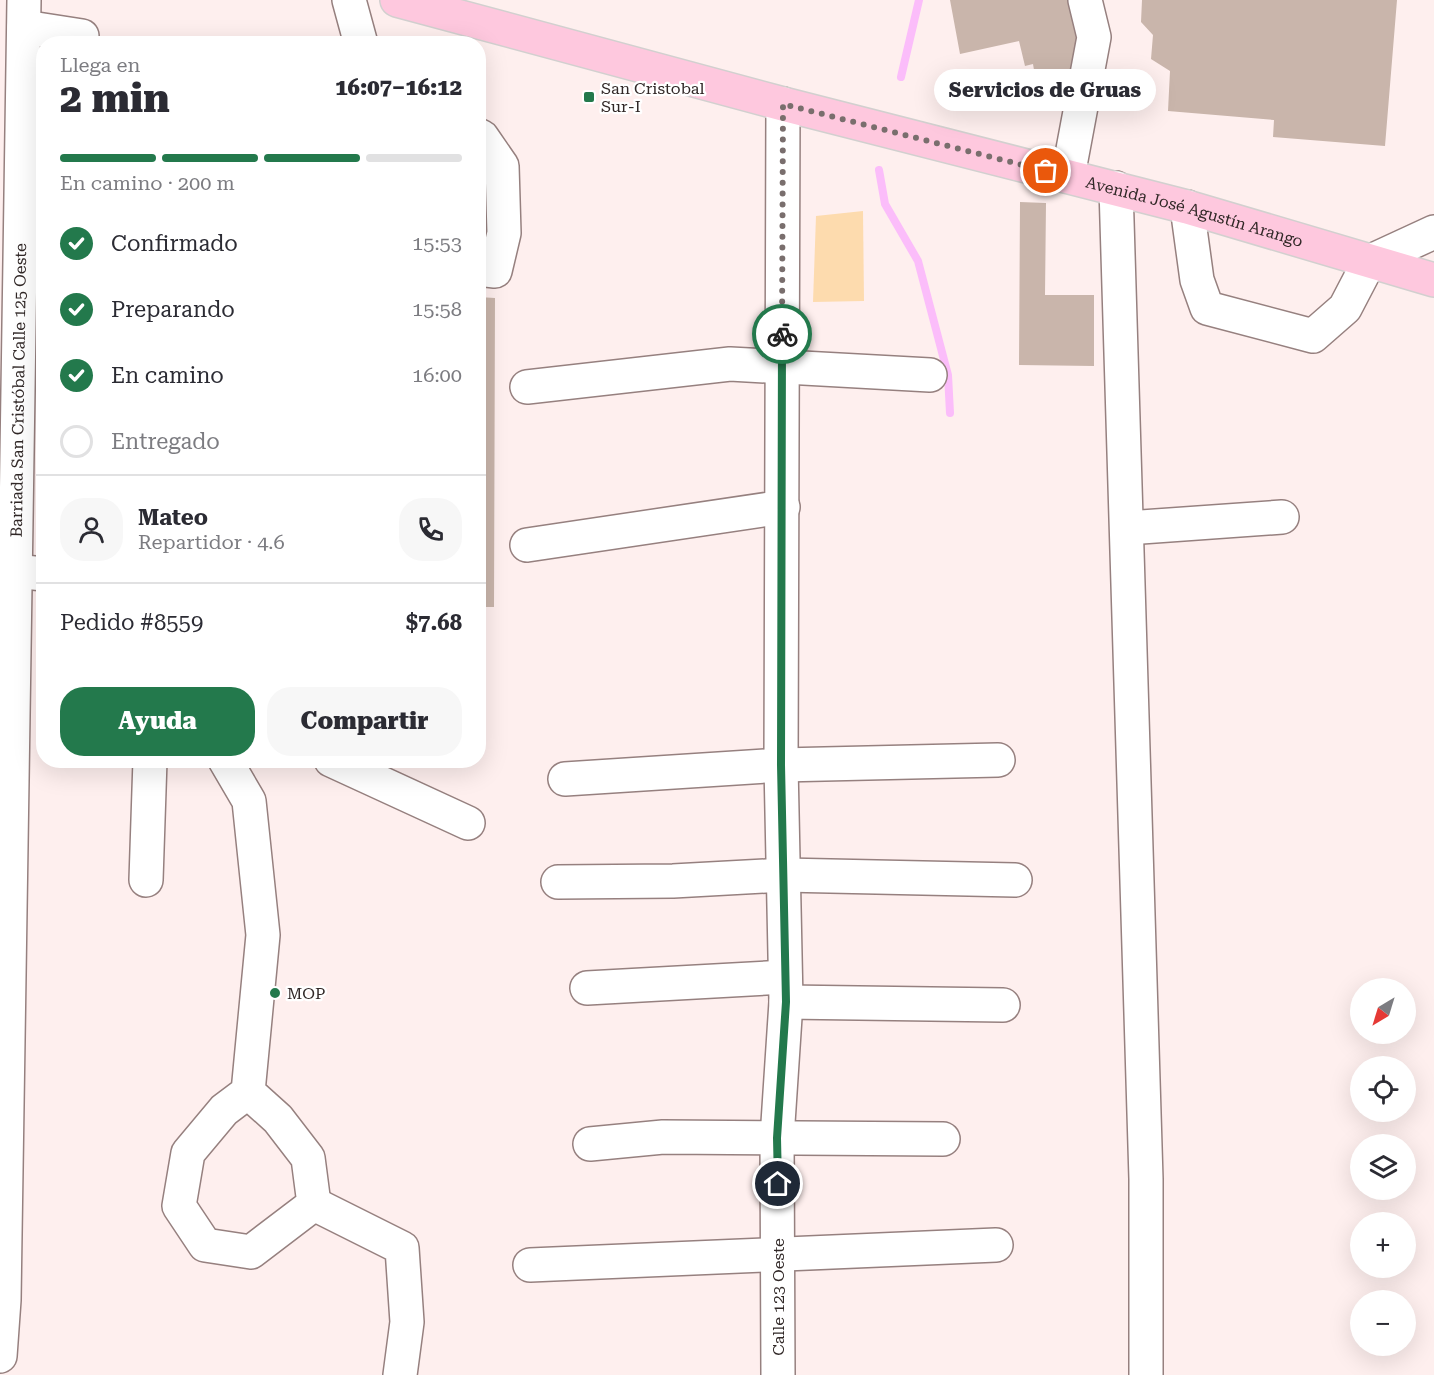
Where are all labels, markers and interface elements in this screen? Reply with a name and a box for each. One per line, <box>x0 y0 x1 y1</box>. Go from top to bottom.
text: Llega en <box>60 53 140 77</box>
callout: Servicios de Gruas <box>935 69 1157 111</box>
text: 16:07–16:12 <box>335 75 462 100</box>
text: 2 min <box>60 76 170 122</box>
text: Servicios de Gruas <box>949 78 1141 102</box>
place label: San Cristobal Sur-I <box>601 79 704 116</box>
marker: San Cristobal Sur-I <box>582 90 596 104</box>
pin <box>1020 145 1071 196</box>
icon: bag <box>1029 154 1062 187</box>
text: En camino · 200 m <box>60 171 235 195</box>
street label: Avenida José Agustín Arango <box>1084 172 1306 250</box>
icon: check <box>60 227 93 260</box>
text: Confirmado <box>111 231 238 256</box>
text: 15:53 <box>412 231 462 255</box>
street label: Barriada San Cristóbal Calle 125 Oeste <box>6 243 30 538</box>
icon: check <box>60 293 93 326</box>
text: Preparando <box>111 297 235 322</box>
text: 15:58 <box>412 297 462 321</box>
courier <box>752 304 812 364</box>
icon: bike <box>766 318 799 351</box>
icon: check <box>60 359 93 392</box>
text: En camino <box>111 363 224 388</box>
text: 16:00 <box>412 363 462 387</box>
text: Entregado <box>111 429 220 454</box>
button: person <box>60 498 123 561</box>
button: phone <box>399 498 462 561</box>
text: Mateo <box>138 505 208 530</box>
text: Repartidor · 4.6 <box>138 530 285 554</box>
text: Pedido #8559 <box>60 610 203 635</box>
text: $7.68 <box>406 610 462 635</box>
button: Ayuda <box>60 687 255 756</box>
button: Compartir <box>267 687 462 756</box>
north arrow <box>1350 978 1416 1044</box>
map controls <box>1350 978 1416 1356</box>
place label: MOP <box>287 984 325 1003</box>
marker: MOP <box>268 986 282 1000</box>
button: locate <box>1350 1056 1416 1122</box>
button: layers <box>1350 1134 1416 1200</box>
pin <box>752 1158 803 1209</box>
icon: home <box>761 1167 794 1200</box>
button: + <box>1350 1212 1416 1278</box>
street label: Calle 123 Oeste <box>769 1238 788 1356</box>
button: − <box>1350 1290 1416 1356</box>

